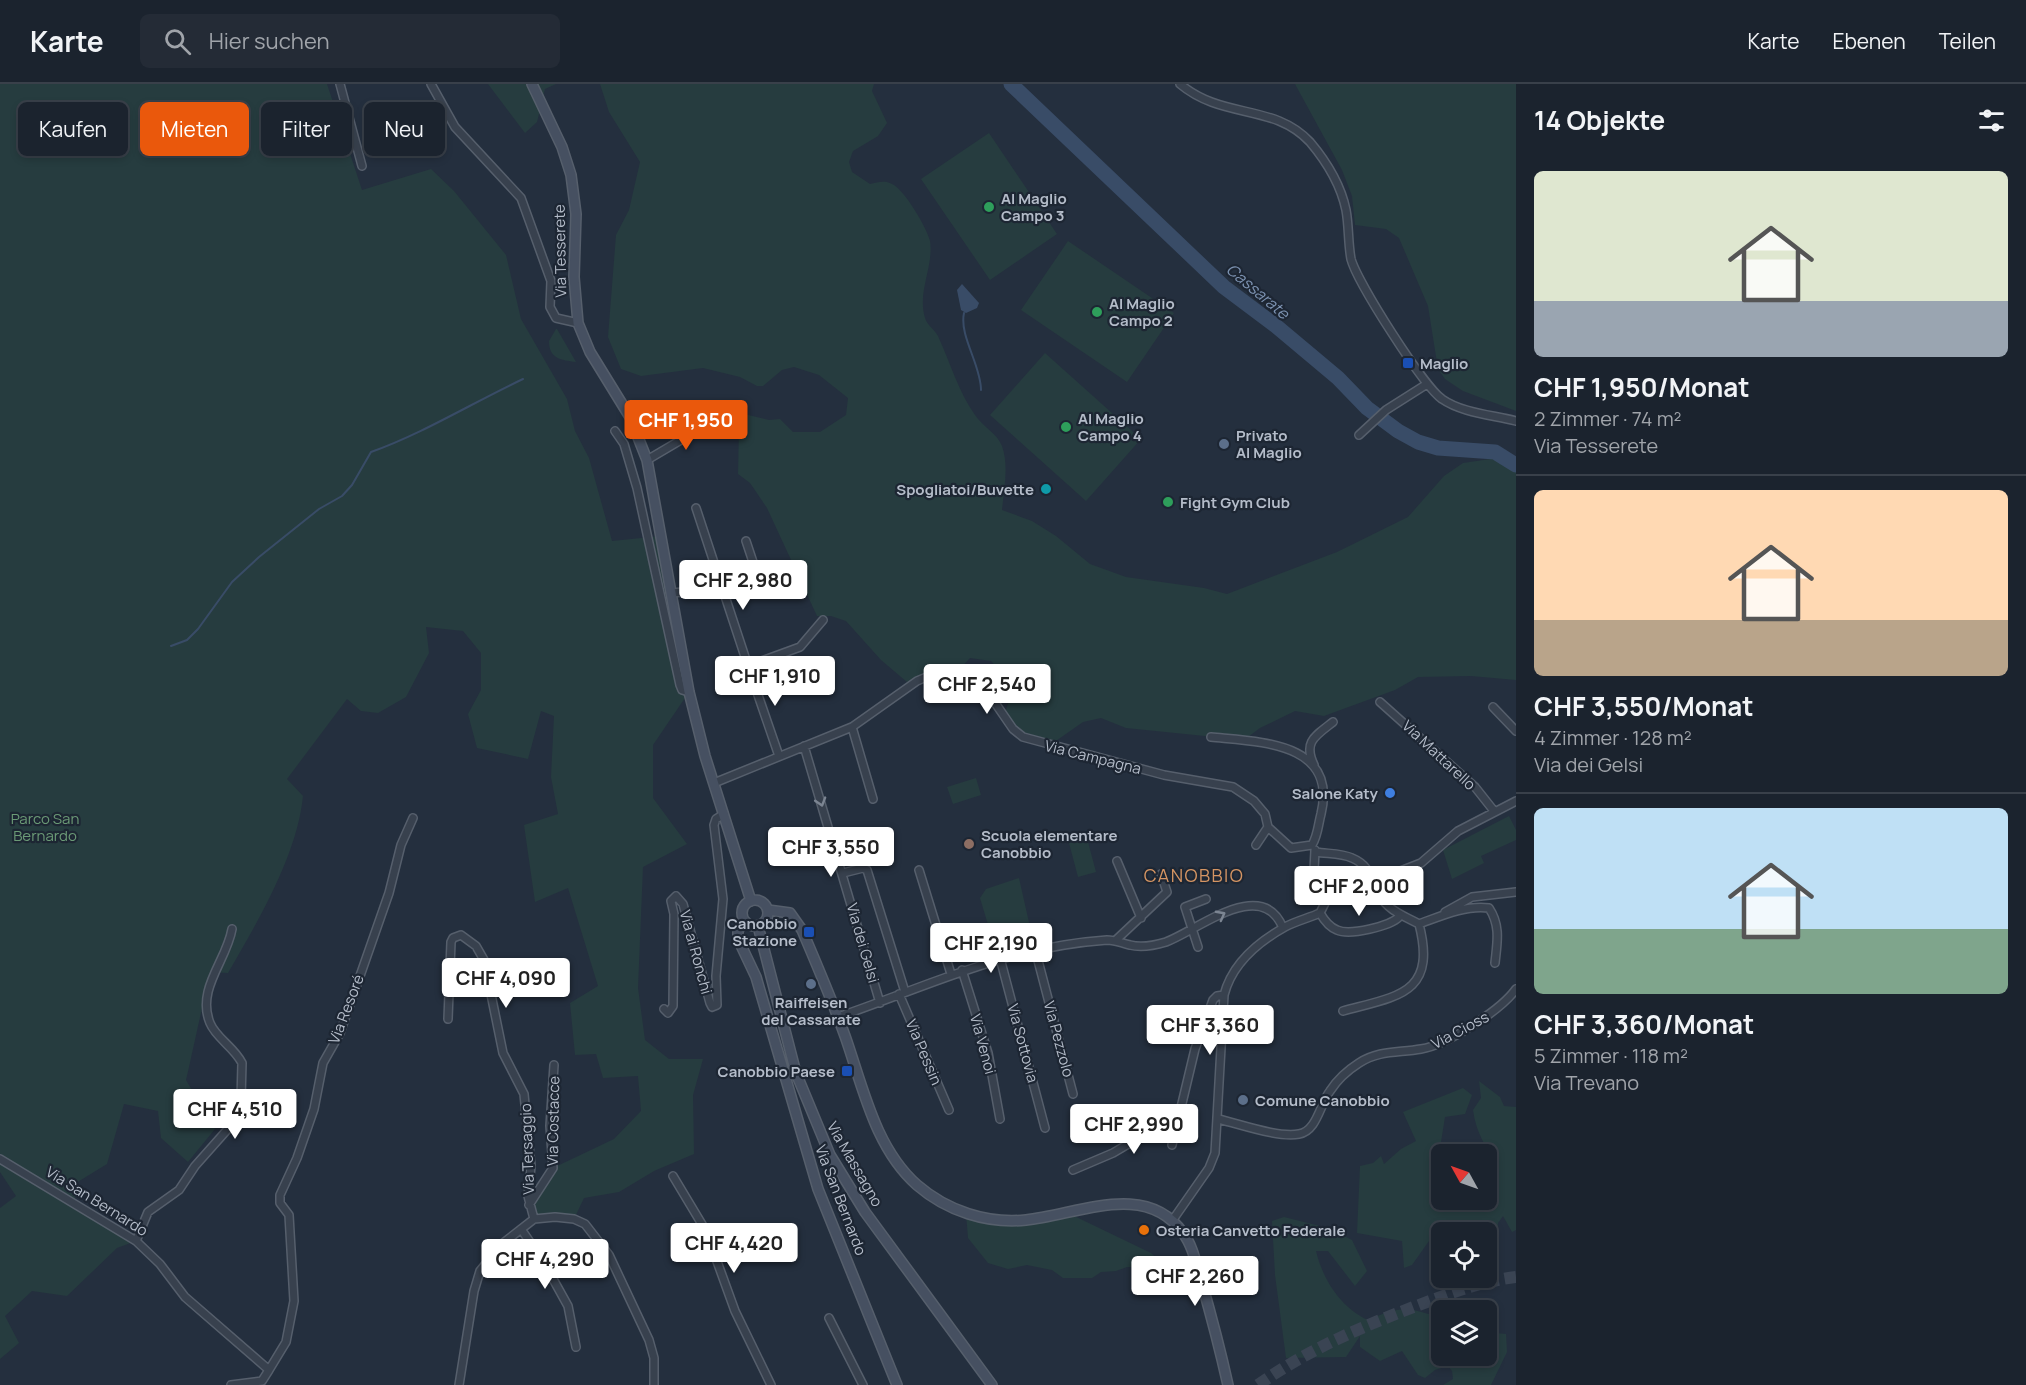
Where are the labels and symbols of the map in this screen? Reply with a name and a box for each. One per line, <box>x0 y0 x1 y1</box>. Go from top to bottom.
place label: Al Maglio Campo 3 <box>1001 188 1067 226</box>
marker: Al Maglio Campo 3 <box>982 200 996 214</box>
street label: Via Tesserete <box>549 204 571 298</box>
water label: Cassarate <box>1222 258 1295 325</box>
place label: Al Maglio Campo 2 <box>1109 293 1175 331</box>
marker: Al Maglio Campo 2 <box>1090 305 1104 319</box>
place label: Maglio <box>1420 353 1468 374</box>
marker: Maglio <box>1401 356 1415 370</box>
pin: CHF 1,950 <box>617 400 755 451</box>
place label: Al Maglio Campo 4 <box>1078 408 1144 446</box>
marker: Al Maglio Campo 4 <box>1059 420 1073 434</box>
place label: Privato Al Maglio <box>1236 425 1302 463</box>
marker: Privato Al Maglio <box>1217 437 1231 451</box>
place label: Spogliatoi/Buvette <box>896 479 1034 500</box>
marker: Spogliatoi/Buvette <box>1039 482 1053 496</box>
place label: Fight Gym Club <box>1180 492 1290 513</box>
marker: Fight Gym Club <box>1161 495 1175 509</box>
pin: CHF 2,980 <box>674 560 812 611</box>
pin: CHF 1,910 <box>706 656 844 707</box>
pin: CHF 2,540 <box>918 664 1056 715</box>
street label: Via Mattarello <box>1398 715 1481 795</box>
street label: Via Campagna <box>1043 735 1143 779</box>
place label: Salone Katy <box>1292 783 1379 804</box>
marker: Salone Katy <box>1383 786 1397 800</box>
one-way arrow <box>814 796 826 807</box>
park label: Parco San Bernardo <box>11 808 79 846</box>
place label: Scuola elementare Canobbio <box>981 825 1118 863</box>
pin: CHF 3,550 <box>762 827 900 878</box>
marker: Scuola elementare Canobbio <box>962 837 976 851</box>
district label: CANOBBIO <box>1144 863 1244 887</box>
pin: CHF 2,000 <box>1290 866 1428 917</box>
street label: Via dei Gelsi <box>842 901 884 985</box>
street label: Via ai Ronchi <box>675 908 717 996</box>
one-way arrow <box>1215 911 1226 923</box>
place label: Canobbio Stazione <box>727 913 797 951</box>
pin: CHF 2,190 <box>922 923 1060 974</box>
marker: Canobbio Stazione <box>802 925 816 939</box>
pin: CHF 4,090 <box>437 958 575 1009</box>
street label: Via Resoré <box>323 971 369 1047</box>
marker: Raiffeisen del Cassarate <box>804 977 818 991</box>
place label: Raiffeisen del Cassarate <box>761 992 861 1030</box>
street label: Via Pezzolo <box>1039 999 1079 1079</box>
street label: Via Sottovia <box>1002 1001 1044 1085</box>
pin: CHF 3,360 <box>1141 1005 1279 1056</box>
street label: Via Cioss <box>1428 1006 1493 1054</box>
street label: Via Venoi <box>965 1012 1001 1076</box>
street label: Via Pessin <box>901 1016 947 1088</box>
place label: Canobbio Paese <box>718 1061 835 1082</box>
marker: Canobbio Paese <box>840 1064 854 1078</box>
street label: Via Costacce <box>542 1075 564 1166</box>
pin: CHF 4,510 <box>166 1089 304 1140</box>
place label: Comune Canobbio <box>1255 1090 1390 1111</box>
marker: Comune Canobbio <box>1236 1093 1250 1107</box>
street label: Via Tersaggio <box>515 1103 539 1195</box>
pin: CHF 2,990 <box>1065 1104 1203 1155</box>
street label: Via Massagno <box>822 1118 888 1211</box>
street label: Via San Bernardo <box>810 1142 872 1258</box>
north arrow <box>1431 1144 1497 1210</box>
street label: Via San Bernardo <box>42 1161 152 1241</box>
place label: Osteria Canvetto Federale <box>1156 1220 1345 1241</box>
pin: CHF 4,420 <box>665 1223 803 1274</box>
marker: Osteria Canvetto Federale <box>1137 1223 1151 1237</box>
pin: CHF 4,290 <box>476 1239 614 1290</box>
pin: CHF 2,260 <box>1126 1256 1264 1307</box>

